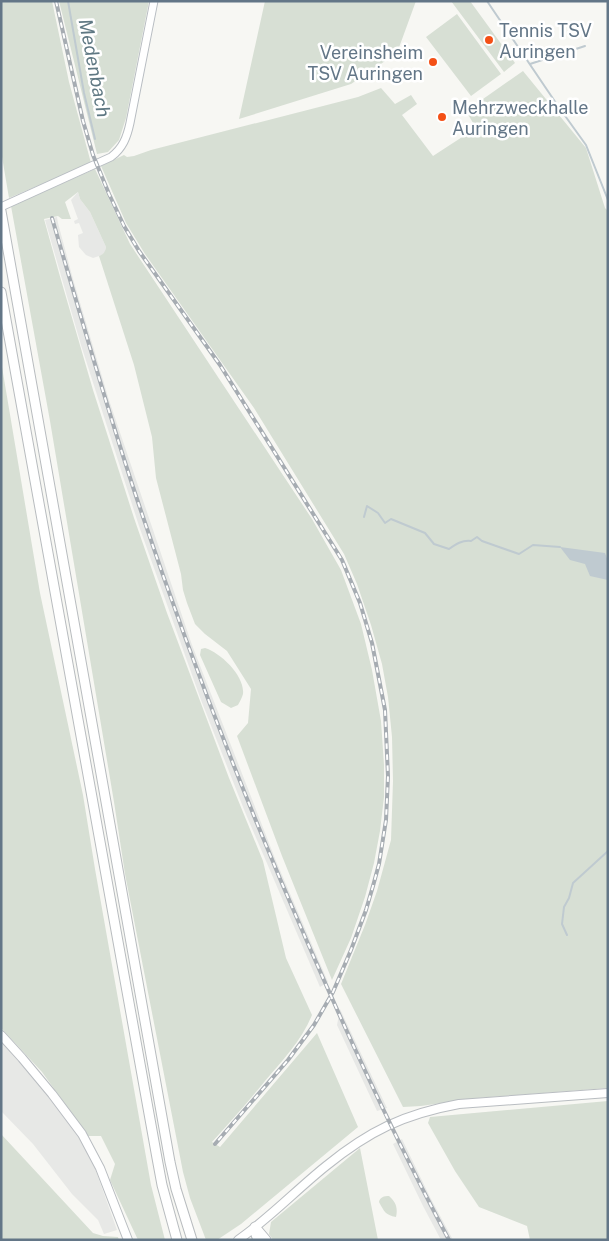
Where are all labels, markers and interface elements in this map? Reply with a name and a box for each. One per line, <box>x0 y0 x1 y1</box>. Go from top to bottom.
water label: Medenbach <box>75 17 115 119</box>
place label: Tennis TSV Auringen <box>499 20 592 62</box>
marker: Tennis TSV Auringen <box>483 34 495 46</box>
place label: Vereinsheim TSV Auringen <box>307 42 423 84</box>
marker: Vereinsheim TSV Auringen <box>427 56 439 68</box>
place label: Mehrzweckhalle Auringen <box>452 97 589 139</box>
marker: Mehrzweckhalle Auringen <box>436 111 448 123</box>

